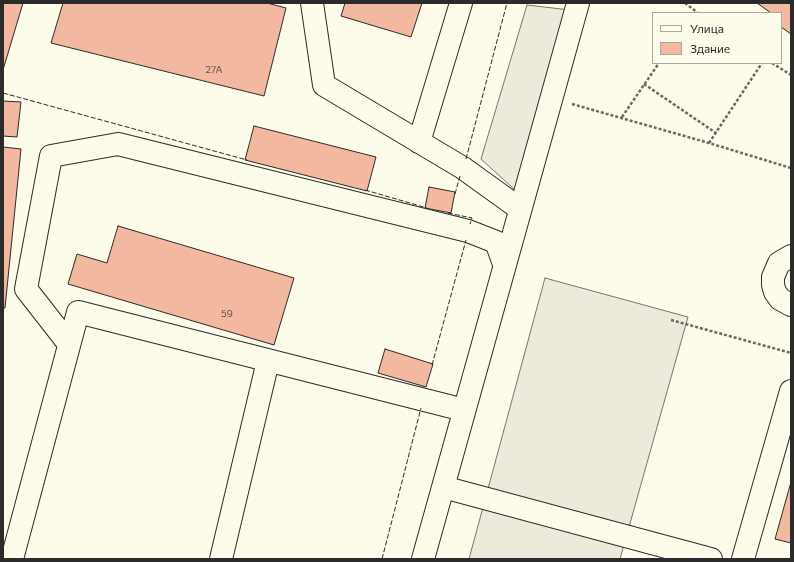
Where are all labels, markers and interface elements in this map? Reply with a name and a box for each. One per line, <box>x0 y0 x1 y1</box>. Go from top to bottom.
legend <box>652 12 782 64</box>
text: Улица <box>690 21 724 35</box>
text: Здание <box>690 41 730 55</box>
house number: 27А <box>206 64 222 76</box>
house number: 59 <box>221 308 233 320</box>

